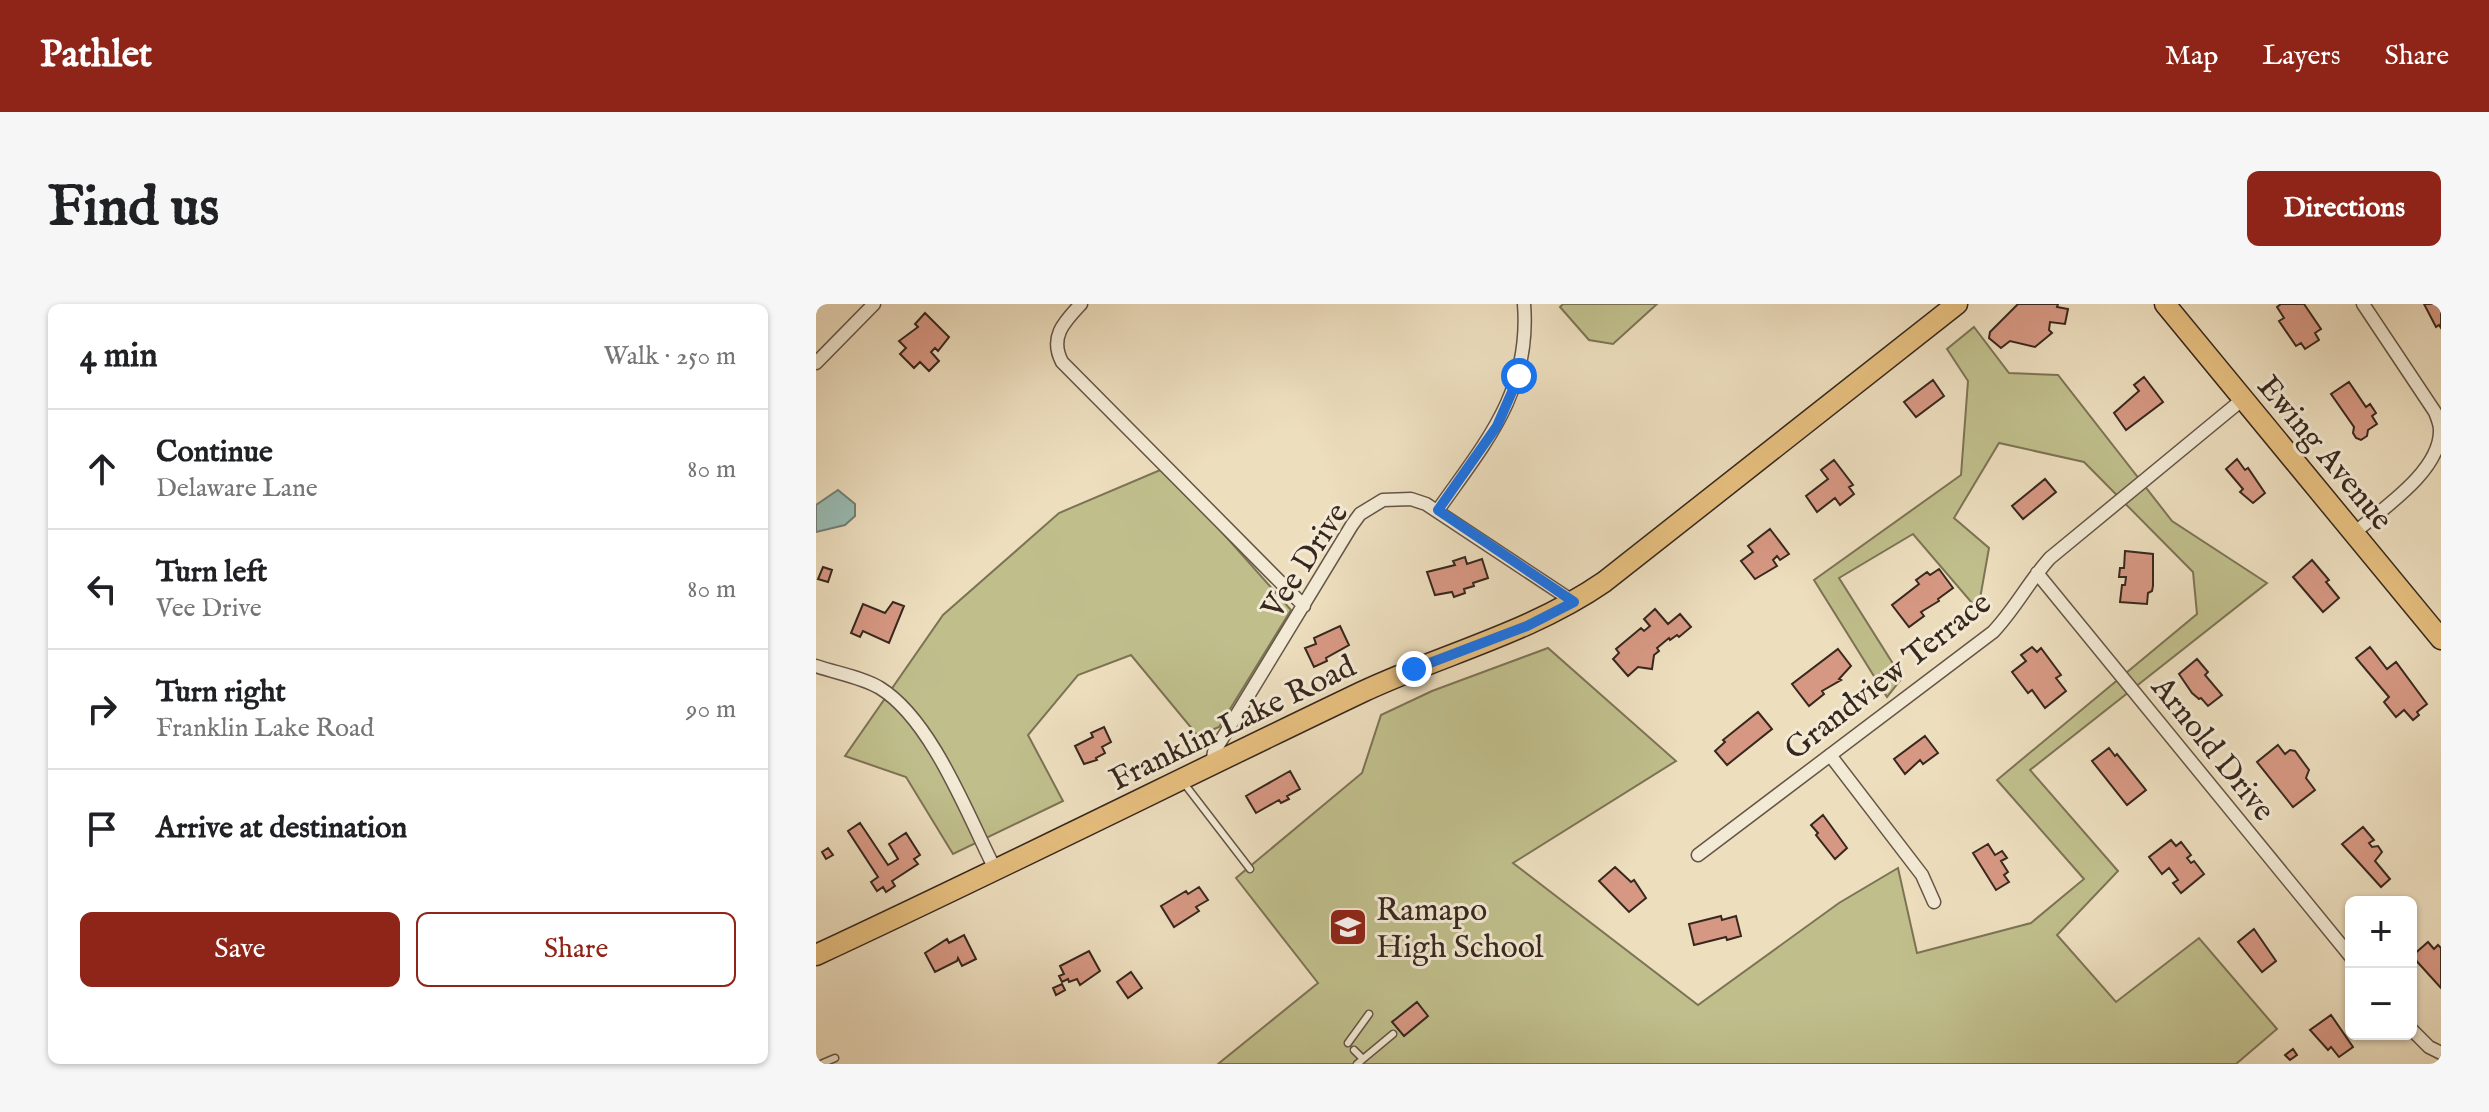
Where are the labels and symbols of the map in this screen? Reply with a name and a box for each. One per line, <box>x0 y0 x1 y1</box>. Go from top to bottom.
route start <box>1501 358 1537 394</box>
street label: Ewing Avenue <box>2247 367 2401 540</box>
street label: Vee Drive <box>1253 496 1359 628</box>
street label: Grandview Terrace <box>1777 583 2000 770</box>
street label: Franklin Lake Road <box>1103 647 1364 802</box>
route end <box>1396 651 1432 687</box>
street label: Arnold Drive <box>2141 668 2283 830</box>
place label: Ramapo High School <box>1376 891 1544 969</box>
school or university icon: Ramapo High School <box>1327 906 1369 948</box>

